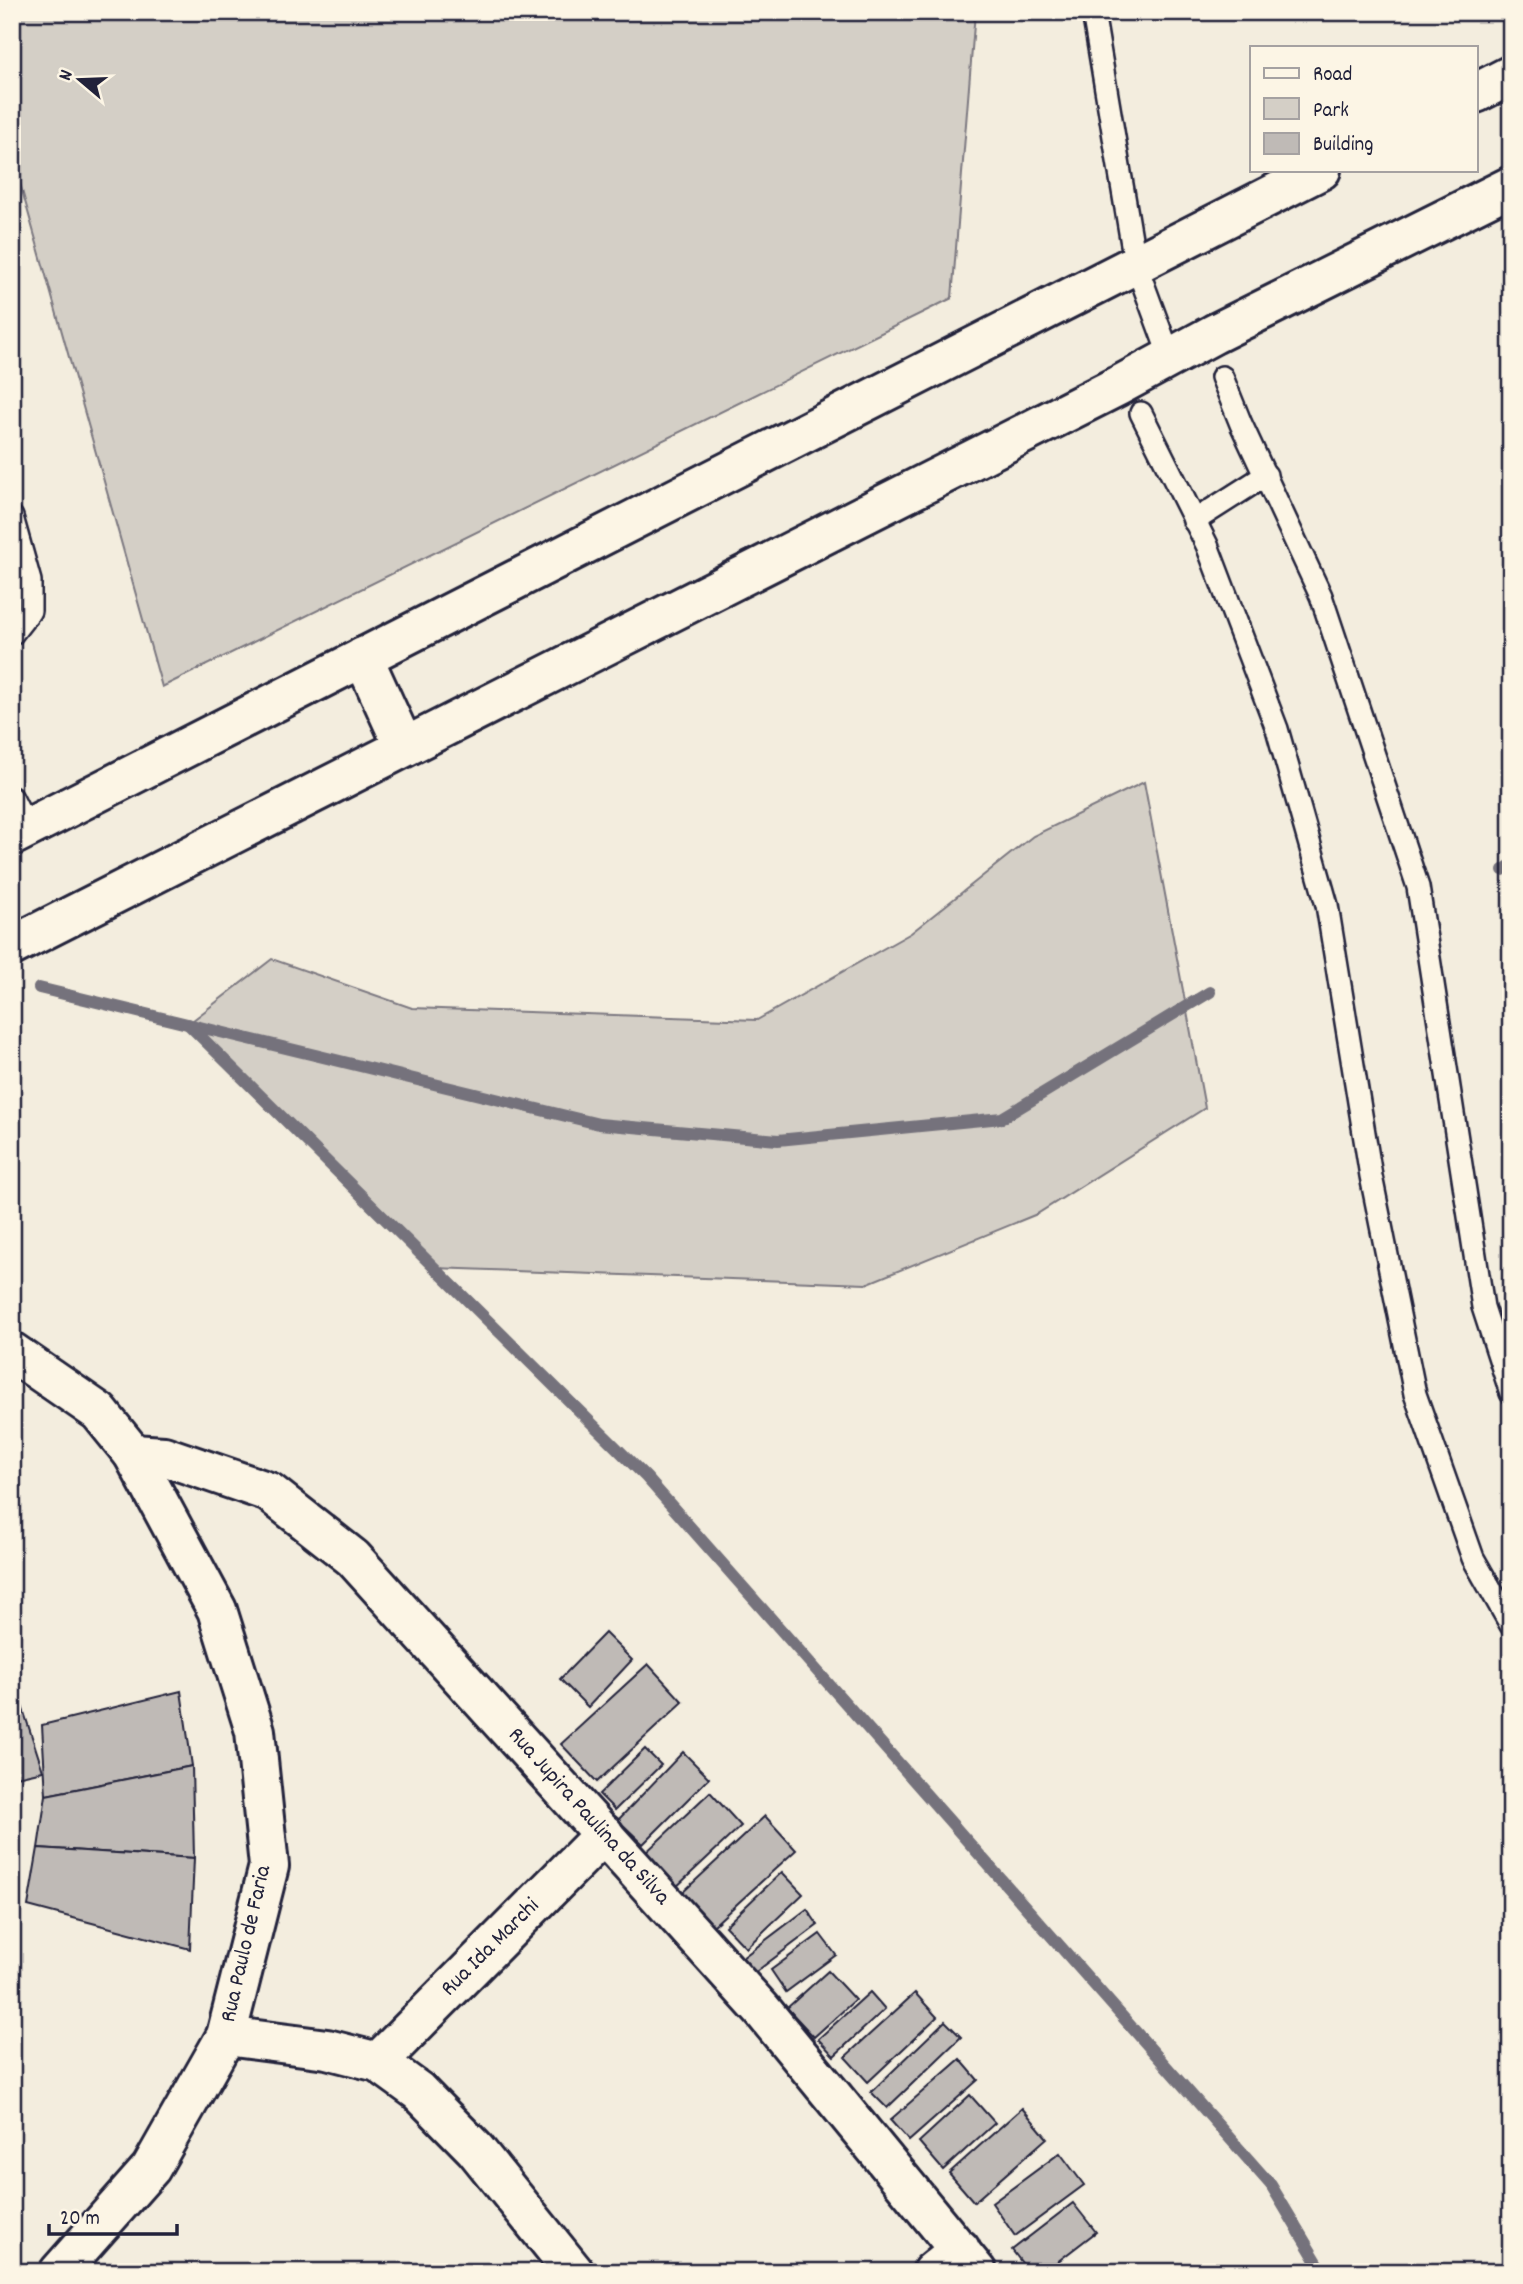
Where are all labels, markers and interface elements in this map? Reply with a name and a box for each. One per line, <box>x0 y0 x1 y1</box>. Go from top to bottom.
north arrow <box>46 46 116 116</box>
legend <box>1250 46 1478 172</box>
text: Road <box>1313 61 1352 91</box>
text: N <box>53 67 82 84</box>
text: Park <box>1313 97 1349 127</box>
text: Building <box>1313 131 1373 161</box>
street label: Rua Jupira Paulina da Silva <box>499 1721 678 1914</box>
street label: Rua Paulo de Faria <box>213 1861 281 2026</box>
street label: Rua Ida Marchi <box>434 1891 548 2005</box>
scale bar <box>49 2193 177 2237</box>
text: 20 m <box>60 2205 100 2235</box>

